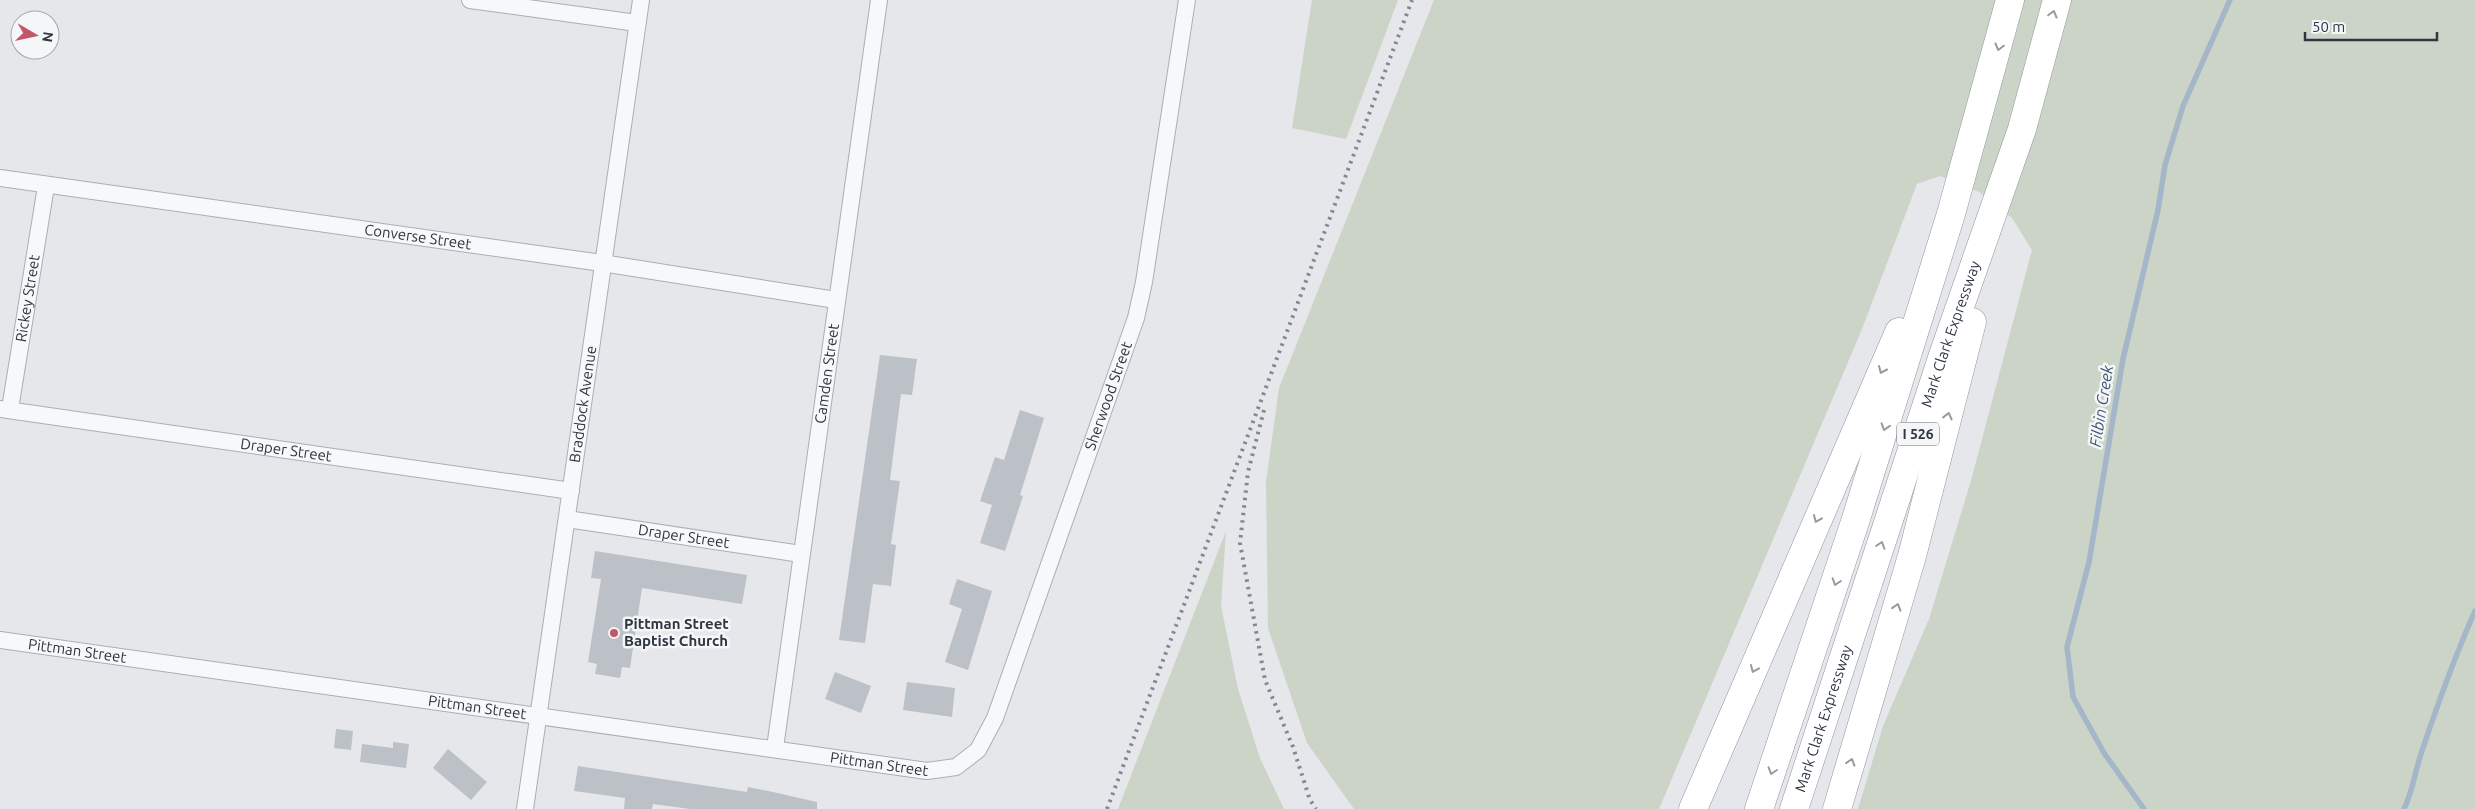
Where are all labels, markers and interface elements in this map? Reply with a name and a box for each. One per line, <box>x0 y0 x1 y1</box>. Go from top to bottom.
north arrow <box>10 10 60 60</box>
one-way arrow <box>2047 10 2058 19</box>
scale bar <box>2305 10 2438 42</box>
text: 50 m <box>2312 18 2345 35</box>
text: N <box>39 31 57 43</box>
one-way arrow <box>1994 43 2005 52</box>
street label: Converse Street <box>363 221 473 252</box>
street label: Rickey Street <box>12 253 43 343</box>
street label: Mark Clark Expressway <box>1917 259 1983 409</box>
street label: Camden Street <box>811 322 842 425</box>
street label: Sherwood Street <box>1081 339 1135 452</box>
street label: Braddock Avenue <box>566 345 599 464</box>
water label: Filbin Creek <box>2086 363 2116 448</box>
one-way arrow <box>1877 365 1888 374</box>
one-way arrow <box>1942 411 1953 420</box>
road number: I 526 <box>1897 422 1939 446</box>
one-way arrow <box>1880 423 1890 431</box>
street label: Draper Street <box>239 435 333 465</box>
one-way arrow <box>1813 514 1824 523</box>
street label: Draper Street <box>637 521 731 551</box>
one-way arrow <box>1875 541 1885 549</box>
one-way arrow <box>1832 578 1842 586</box>
one-way arrow <box>1892 603 1902 611</box>
place label: Pittman Street Baptist Church <box>624 615 729 649</box>
marker: Pittman Street Baptist Church <box>608 627 620 639</box>
street label: Pittman Street <box>27 635 128 666</box>
street label: Mark Clark Expressway <box>1791 643 1855 794</box>
one-way arrow <box>1749 664 1760 673</box>
street label: Pittman Street <box>427 692 528 722</box>
street label: Pittman Street <box>829 748 930 779</box>
one-way arrow <box>1845 759 1855 767</box>
one-way arrow <box>1767 767 1777 775</box>

